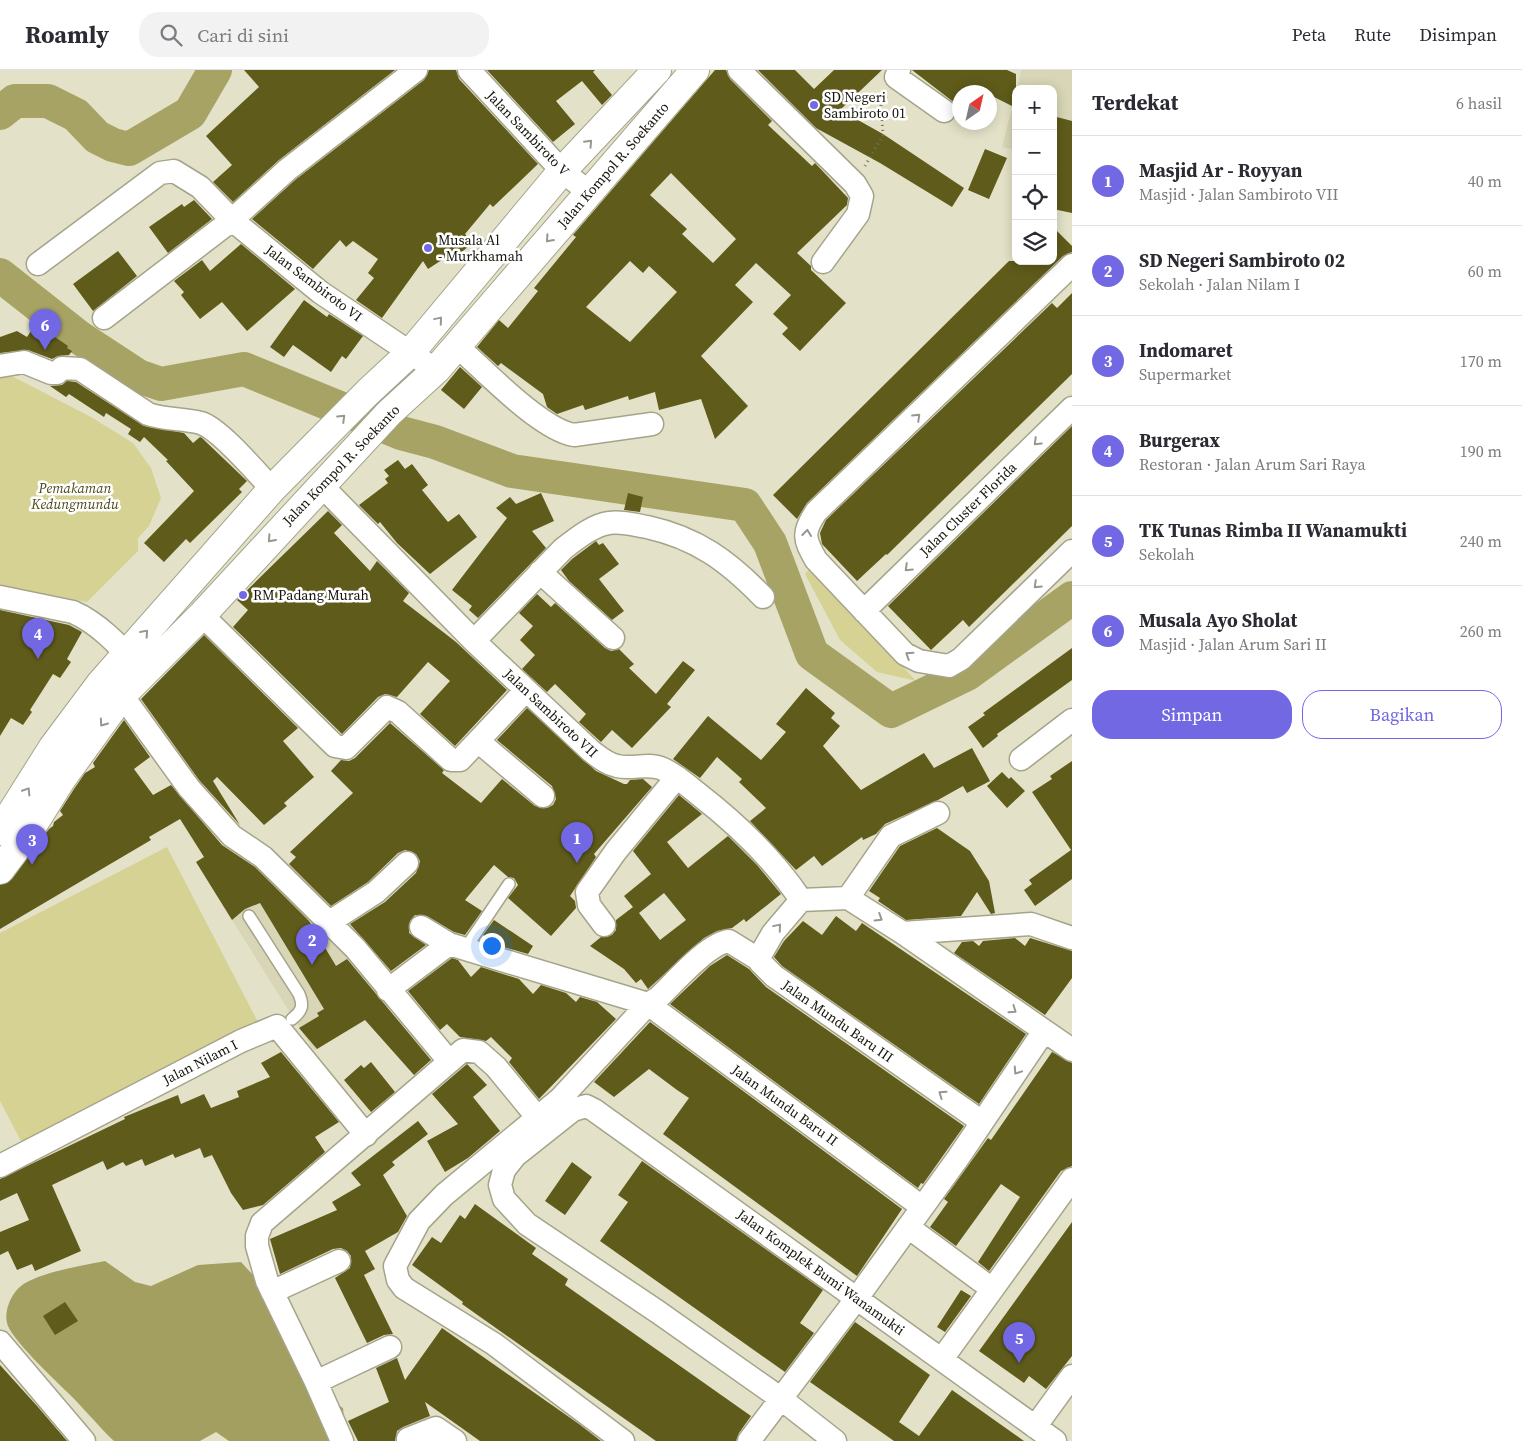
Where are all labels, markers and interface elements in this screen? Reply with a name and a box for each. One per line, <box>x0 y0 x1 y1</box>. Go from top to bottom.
search box <box>139 12 489 57</box>
text: Roamly <box>25 18 109 51</box>
icon: search <box>157 21 185 49</box>
text: Cari di sini <box>197 22 289 48</box>
text: Peta <box>1292 22 1326 47</box>
text: Rute <box>1354 22 1391 47</box>
text: Disimpan <box>1419 22 1497 47</box>
street label: Jalan Sambiroto V <box>481 85 574 181</box>
north arrow <box>952 85 997 130</box>
map controls <box>1012 85 1057 265</box>
button: + <box>1012 85 1057 130</box>
place label: SD Negeri Sambiroto 01 <box>824 87 906 123</box>
text: Terdekat <box>1092 88 1178 117</box>
text: 6 hasil <box>1456 92 1502 114</box>
street label: Jalan Kompol R. Soekanto <box>552 97 674 233</box>
marker: SD Negeri Sambiroto 01 <box>808 99 820 111</box>
button: − <box>1012 130 1057 175</box>
one-way arrow <box>583 139 592 148</box>
text: Masjid Ar - Royyan <box>1139 157 1302 183</box>
text: 1 <box>1104 170 1112 192</box>
text: 40 m <box>1468 170 1502 192</box>
button: locate <box>1012 175 1057 220</box>
text: Masjid · Jalan Sambiroto VII <box>1139 183 1338 205</box>
button: layers <box>1012 220 1057 265</box>
place label: Musala Al - Murkhamah <box>438 230 523 266</box>
one-way arrow <box>546 234 555 243</box>
street label: Jalan Sambiroto VI <box>260 239 367 326</box>
marker: Musala Al - Murkhamah <box>422 242 434 254</box>
text: SD Negeri Sambiroto 02 <box>1139 247 1345 273</box>
text: 2 <box>1104 260 1112 282</box>
text: 60 m <box>1468 260 1502 282</box>
text: Sekolah · Jalan Nilam I <box>1139 273 1300 295</box>
pin: 6 <box>29 309 61 350</box>
one-way arrow <box>433 317 441 326</box>
text: Indomaret <box>1139 337 1232 363</box>
text: 3 <box>1104 350 1112 372</box>
text: 170 m <box>1460 350 1502 372</box>
text: Supermarket <box>1139 363 1231 385</box>
street label: Jalan Kompol R. Soekanto <box>277 400 404 531</box>
one-way arrow <box>911 414 920 423</box>
one-way arrow <box>336 415 345 424</box>
text: Burgerax <box>1139 427 1220 453</box>
one-way arrow <box>1034 436 1043 445</box>
text: 4 <box>1104 440 1112 462</box>
text: 190 m <box>1460 440 1502 462</box>
text: Restoran · Jalan Arum Sari Raya <box>1139 453 1366 475</box>
street label: Jalan Cluster Florida <box>914 457 1022 561</box>
park label: Pemakaman Kedungmundu <box>30 478 119 514</box>
text: TK Tunas Rimba II Wanamukti <box>1139 517 1407 543</box>
one-way arrow <box>801 529 812 537</box>
text: 5 <box>1104 530 1112 552</box>
text: 240 m <box>1460 530 1502 552</box>
one-way arrow <box>268 533 277 542</box>
text: Sekolah <box>1139 543 1195 565</box>
one-way arrow <box>905 562 914 571</box>
one-way arrow <box>1034 579 1043 588</box>
place label: RM Padang Murah <box>253 585 369 605</box>
marker: RM Padang Murah <box>237 589 249 601</box>
text: Musala Ayo Sholat <box>1139 607 1297 633</box>
pin: 4 <box>22 618 54 659</box>
text: 6 <box>1104 620 1112 642</box>
text: 260 m <box>1460 620 1502 642</box>
one-way arrow <box>140 630 149 639</box>
text: Masjid · Jalan Arum Sari II <box>1139 633 1327 655</box>
one-way arrow <box>905 651 914 661</box>
street label: Jalan Sambiroto VII <box>499 663 602 762</box>
button: Simpan <box>1092 690 1292 739</box>
button: Bagikan <box>1302 690 1502 739</box>
one-way arrow <box>100 717 109 727</box>
one-way arrow <box>20 787 30 796</box>
pin: 1 <box>561 822 593 863</box>
pin: 3 <box>16 824 48 865</box>
one-way arrow <box>874 912 883 922</box>
pin: 2 <box>296 924 328 965</box>
one-way arrow <box>773 924 781 933</box>
your location <box>479 933 505 959</box>
street label: Jalan Mundu Baru III <box>777 974 898 1067</box>
one-way arrow <box>1008 1004 1017 1013</box>
street label: Jalan Nilam I <box>158 1035 241 1090</box>
street label: Jalan Mundu Baru II <box>727 1059 842 1150</box>
one-way arrow <box>1014 1066 1023 1075</box>
one-way arrow <box>939 1091 948 1100</box>
street label: Jalan Komplek Bumi Wanamukti <box>732 1204 909 1340</box>
pin: 5 <box>1003 1322 1035 1363</box>

